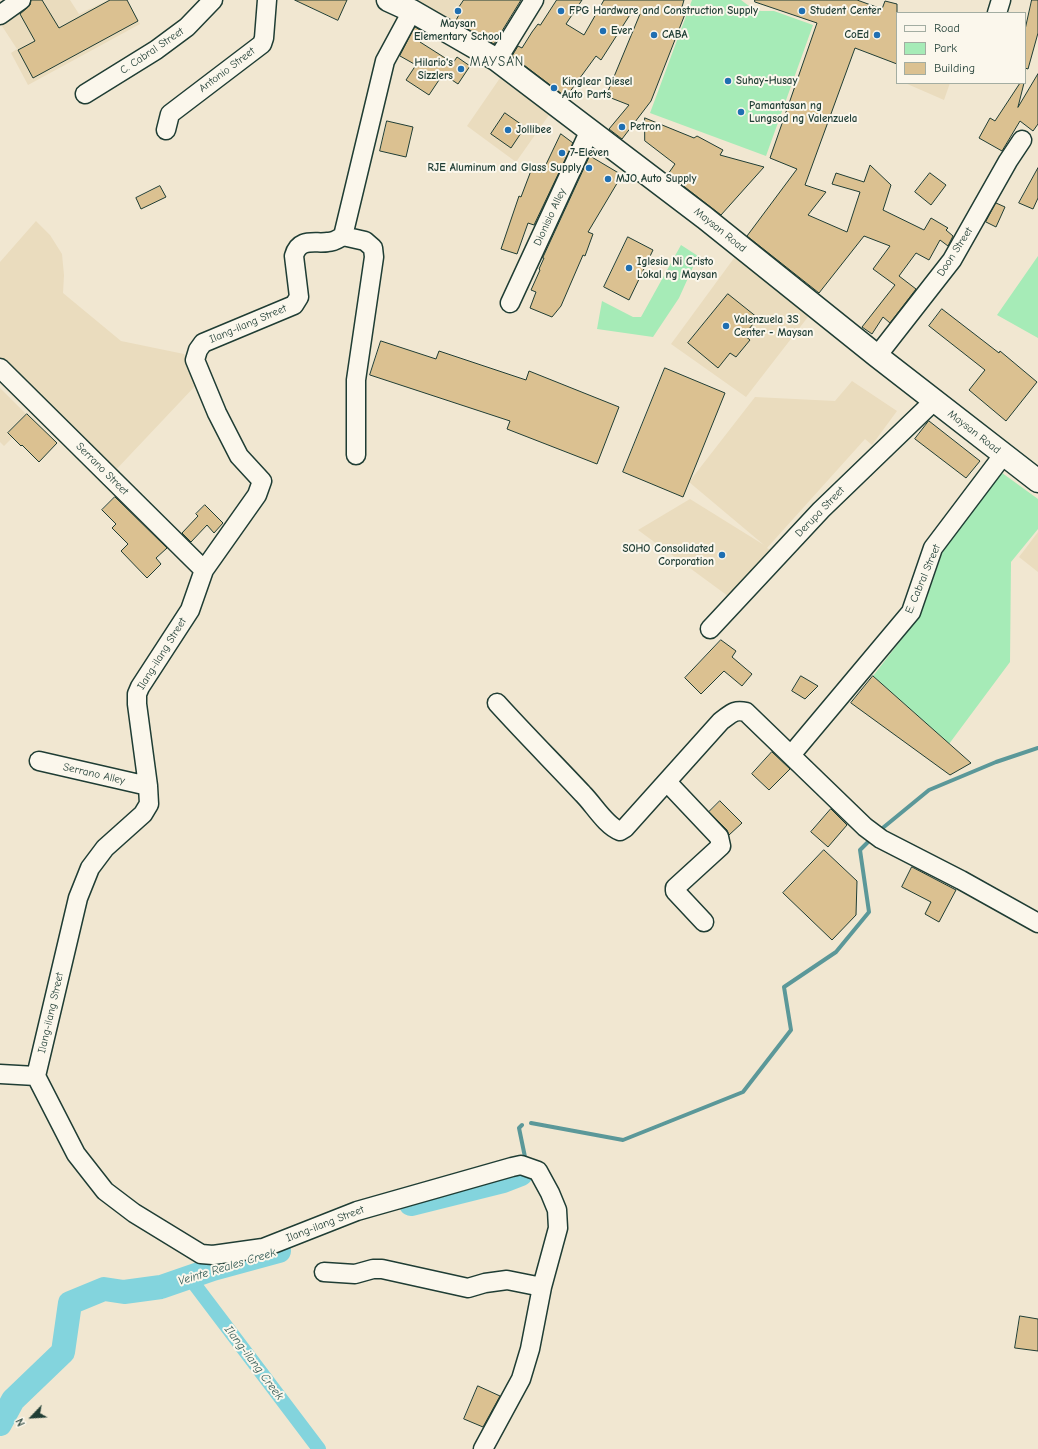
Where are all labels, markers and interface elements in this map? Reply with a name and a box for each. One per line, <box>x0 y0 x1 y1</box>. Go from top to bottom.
place label: FPG Hardware and Construction Supply <box>569 4 758 18</box>
place label: Student Center <box>810 4 881 18</box>
marker: Maysan Elementary School <box>453 6 463 16</box>
marker: FPG Hardware and Construction Supply <box>556 6 566 16</box>
marker: Student Center <box>797 6 807 16</box>
legend <box>896 12 1026 84</box>
place label: Maysan Elementary School <box>414 17 502 43</box>
text: Road <box>934 21 960 35</box>
place label: Ever <box>611 24 632 38</box>
street label: C. Cabral Street <box>118 25 186 77</box>
marker: Ever <box>598 26 608 36</box>
place label: CABA <box>662 28 687 42</box>
place label: CoEd <box>844 28 869 42</box>
marker: CABA <box>649 30 659 40</box>
marker: CoEd <box>872 30 882 40</box>
text: Park <box>934 41 957 55</box>
street label: Antonio Street <box>196 45 258 95</box>
district label: MAYSAN <box>470 54 524 70</box>
place label: Hilario's Sizzlers <box>415 56 453 82</box>
text: Building <box>934 61 975 75</box>
marker: Hilario's Sizzlers <box>456 64 466 74</box>
place label: Suhay-Husay <box>736 74 797 88</box>
place label: Kinglear Diesel Auto Parts <box>562 75 632 101</box>
marker: Suhay-Husay <box>723 76 733 86</box>
marker: Kinglear Diesel Auto Parts <box>549 83 559 93</box>
place label: Pamantasan ng Lungsod ng Valenzuela <box>749 99 857 125</box>
marker: Pamantasan ng Lungsod ng Valenzuela <box>736 107 746 117</box>
place label: Petron <box>630 120 661 134</box>
marker: Petron <box>617 122 627 132</box>
place label: Jollibee <box>516 123 551 137</box>
marker: Jollibee <box>503 125 513 135</box>
place label: 7-Eleven <box>570 146 609 160</box>
marker: 7-Eleven <box>557 148 567 158</box>
place label: RJE Aluminum and Glass Supply <box>428 161 581 175</box>
marker: RJE Aluminum and Glass Supply <box>584 163 594 173</box>
place label: MJO Auto Supply <box>616 172 696 186</box>
marker: MJO Auto Supply <box>603 174 613 184</box>
street label: Dionisio Alley <box>531 186 569 248</box>
street label: Maysan Road <box>691 205 749 255</box>
street label: Doon Street <box>934 225 976 279</box>
place label: Iglesia Ni Cristo Lokal ng Maysan <box>637 255 717 281</box>
marker: Iglesia Ni Cristo Lokal ng Maysan <box>624 263 634 273</box>
street label: Ilang-ilang Street <box>207 302 289 346</box>
place label: Valenzuela 3S Center - Maysan <box>734 313 813 339</box>
marker: Valenzuela 3S Center - Maysan <box>721 321 731 331</box>
street label: Maysan Road <box>945 407 1003 457</box>
street label: Serrano Street <box>73 440 131 498</box>
street label: Derupa Street <box>793 484 847 540</box>
place label: SOHO Consolidated Corporation <box>622 542 714 568</box>
street label: E. Cabral Street <box>903 542 943 616</box>
marker: SOHO Consolidated Corporation <box>717 550 727 560</box>
street label: Ilang-ilang Street <box>135 616 189 692</box>
street label: Serrano Alley <box>62 760 126 788</box>
street label: Ilang-ilang Street <box>35 971 67 1055</box>
street label: Ilang-ilang Street <box>284 1203 366 1245</box>
water label: Veinte Reales Creek <box>176 1245 278 1289</box>
water label: Ilang-ilang Creek <box>221 1323 287 1403</box>
north arrow <box>12 1397 52 1437</box>
text: N <box>13 1416 28 1428</box>

